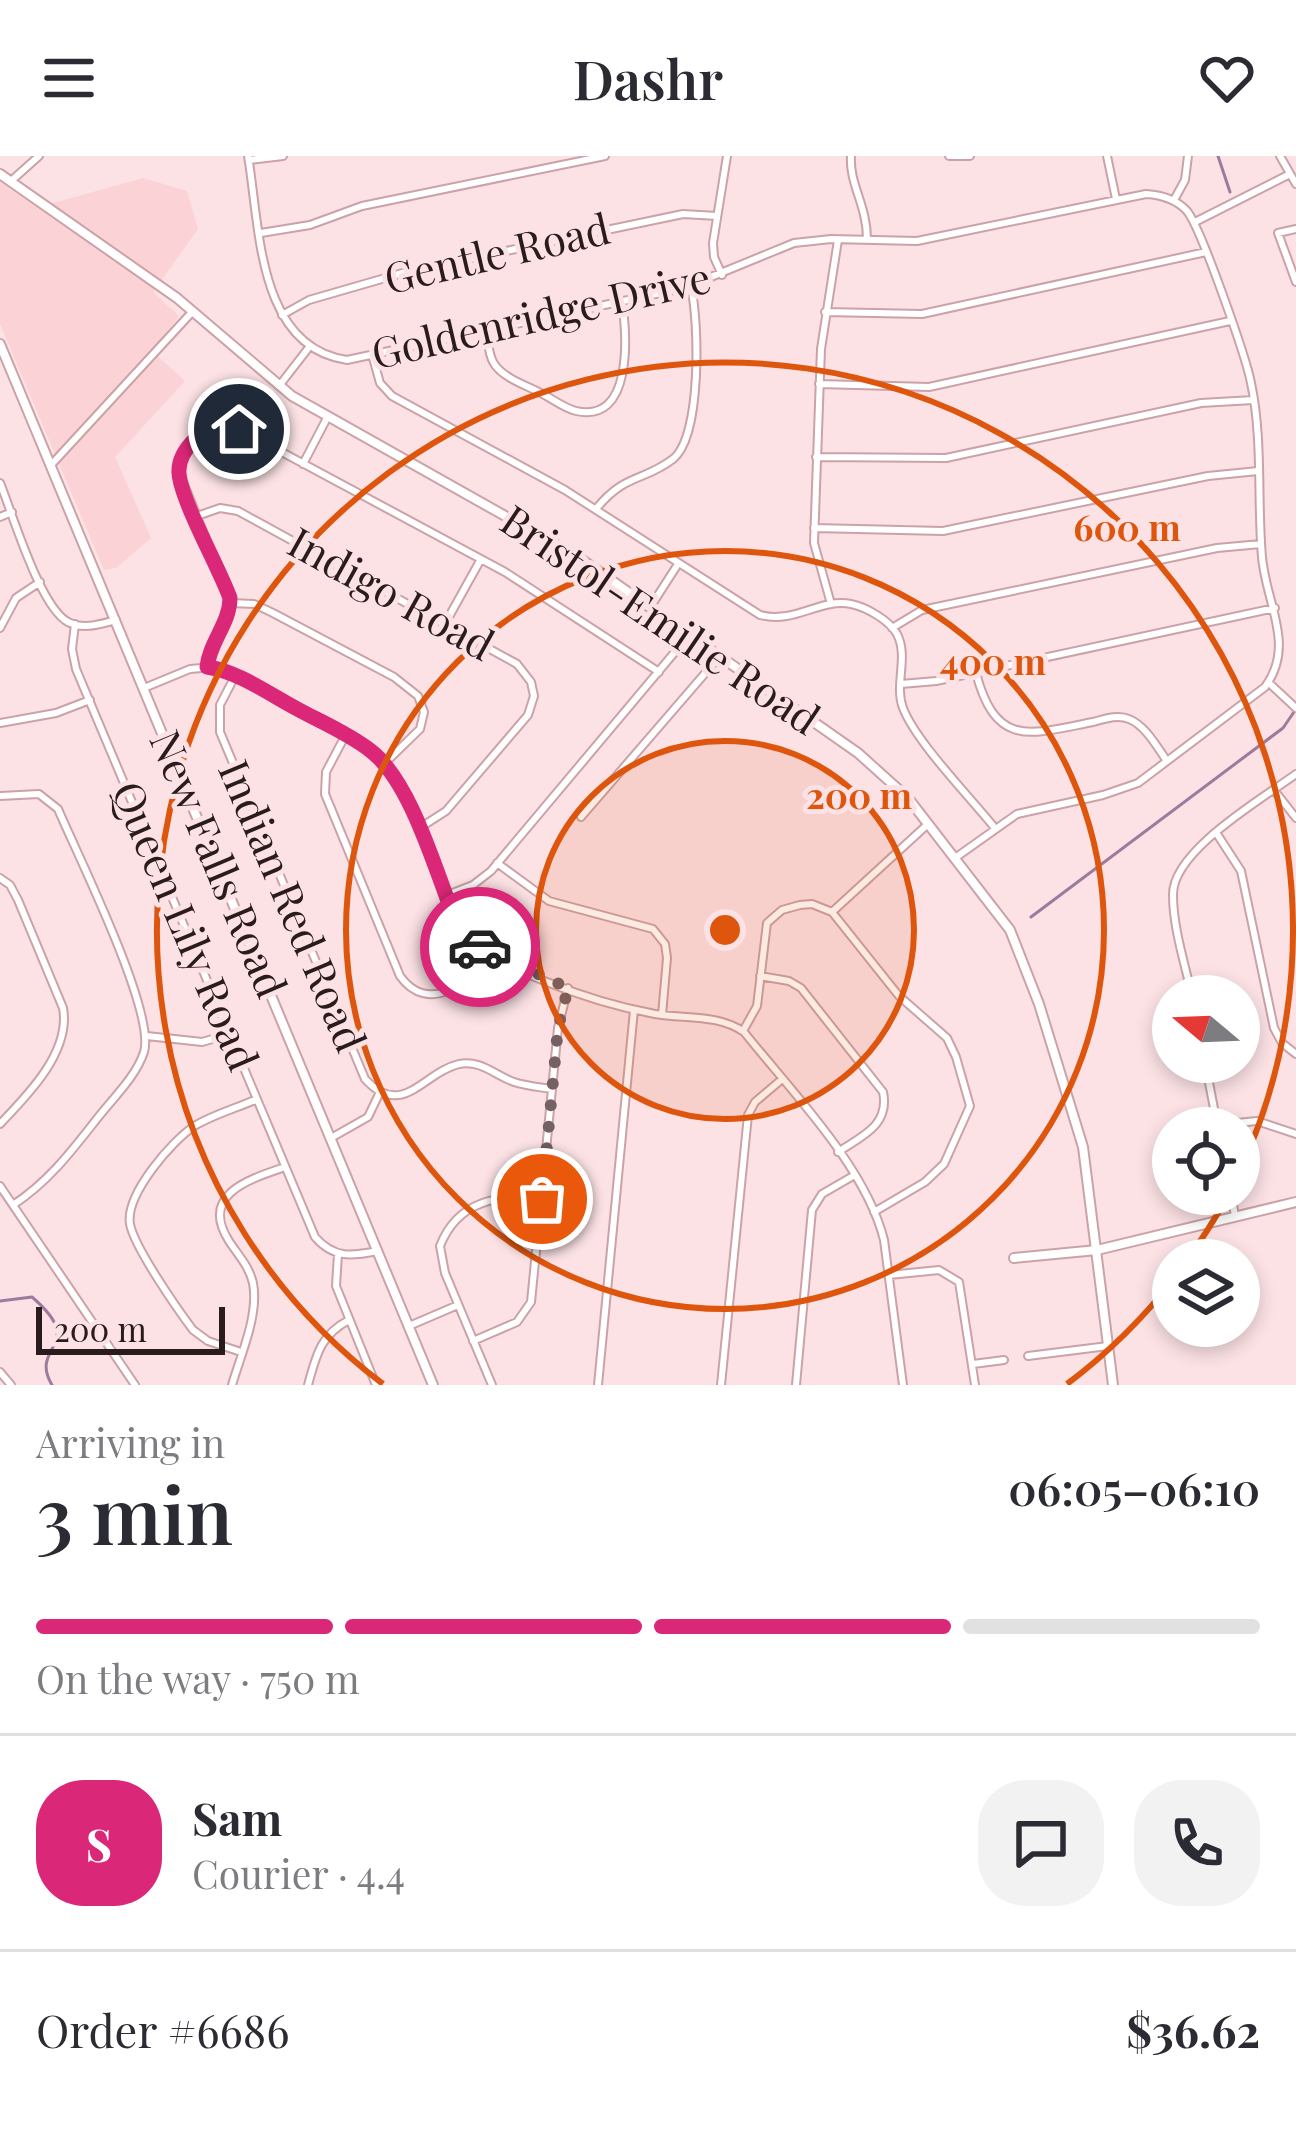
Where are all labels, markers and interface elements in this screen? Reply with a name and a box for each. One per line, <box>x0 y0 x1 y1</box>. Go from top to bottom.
text: Dashr <box>573 42 723 114</box>
icon: menu <box>36 45 102 111</box>
icon: heart <box>1194 45 1260 111</box>
street label: Gentle Road <box>378 199 615 305</box>
street label: Goldenridge Drive <box>366 248 715 380</box>
pin <box>188 378 290 480</box>
icon: home <box>206 396 272 462</box>
street label: Bristol-Emilie Road <box>491 491 831 746</box>
text: 600 m <box>1073 502 1181 550</box>
street label: Indigo Road <box>279 513 505 672</box>
text: 400 m <box>940 636 1047 684</box>
street label: New Falls Road <box>138 721 301 1005</box>
street label: Indian Red Road <box>207 751 380 1059</box>
text: 200 m <box>806 770 913 818</box>
street label: Queen Lily Road <box>101 772 273 1078</box>
courier <box>420 887 540 1007</box>
centre of rings <box>704 909 746 951</box>
icon: car <box>447 914 513 980</box>
north arrow <box>1152 975 1260 1083</box>
map controls <box>1152 975 1260 1347</box>
button: locate <box>1152 1107 1260 1215</box>
pin <box>491 1148 593 1250</box>
icon: bag <box>509 1166 575 1232</box>
button: layers <box>1152 1239 1260 1347</box>
scale bar <box>36 1301 225 1354</box>
text: 200 m <box>54 1306 147 1350</box>
text: Arriving in <box>36 1416 225 1468</box>
text: 06:05–06:10 <box>1008 1457 1260 1517</box>
text: 3 min <box>36 1461 233 1565</box>
text: On the way · 750 m <box>36 1652 360 1704</box>
button: chat <box>978 1780 1104 1906</box>
button: phone <box>1134 1780 1260 1906</box>
text: Sam <box>192 1787 282 1847</box>
text: S <box>86 1813 112 1873</box>
text: Courier · 4.4 <box>192 1847 405 1899</box>
text: Order #6686 <box>36 1999 290 2059</box>
text: $36.62 <box>1126 1999 1260 2059</box>

